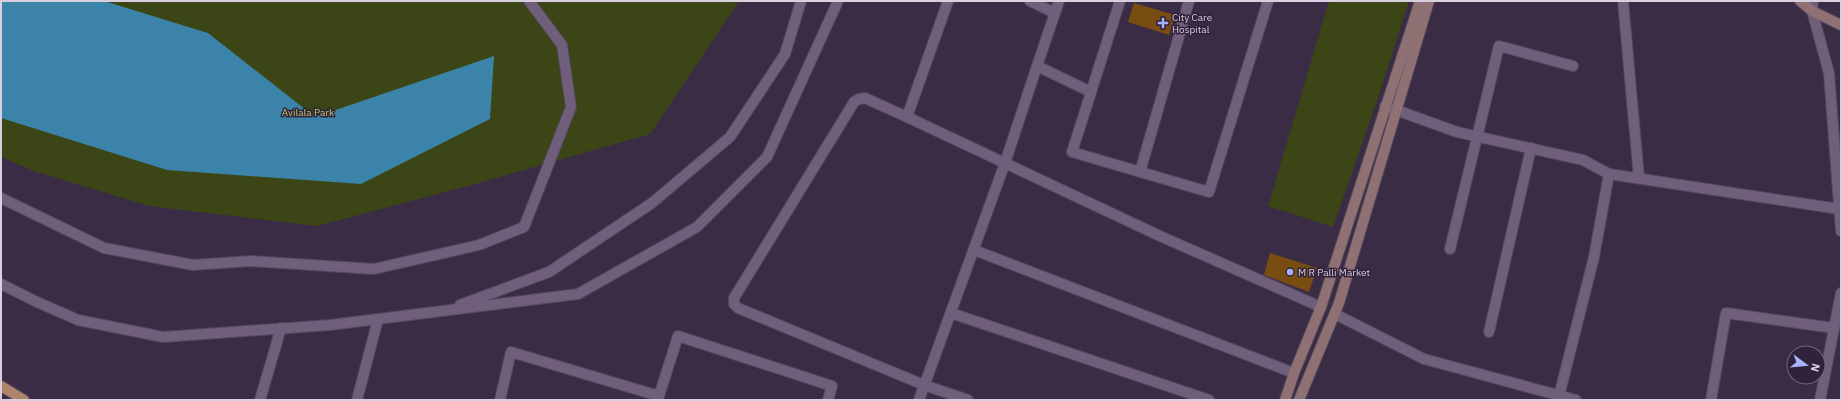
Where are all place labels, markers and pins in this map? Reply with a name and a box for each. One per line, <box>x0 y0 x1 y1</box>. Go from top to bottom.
place label: City Care Hospital <box>1172 11 1213 36</box>
marker: City Care Hospital <box>1157 17 1169 29</box>
place label: M R Palli Market <box>1298 266 1371 279</box>
marker: M R Palli Market <box>1285 267 1295 277</box>

